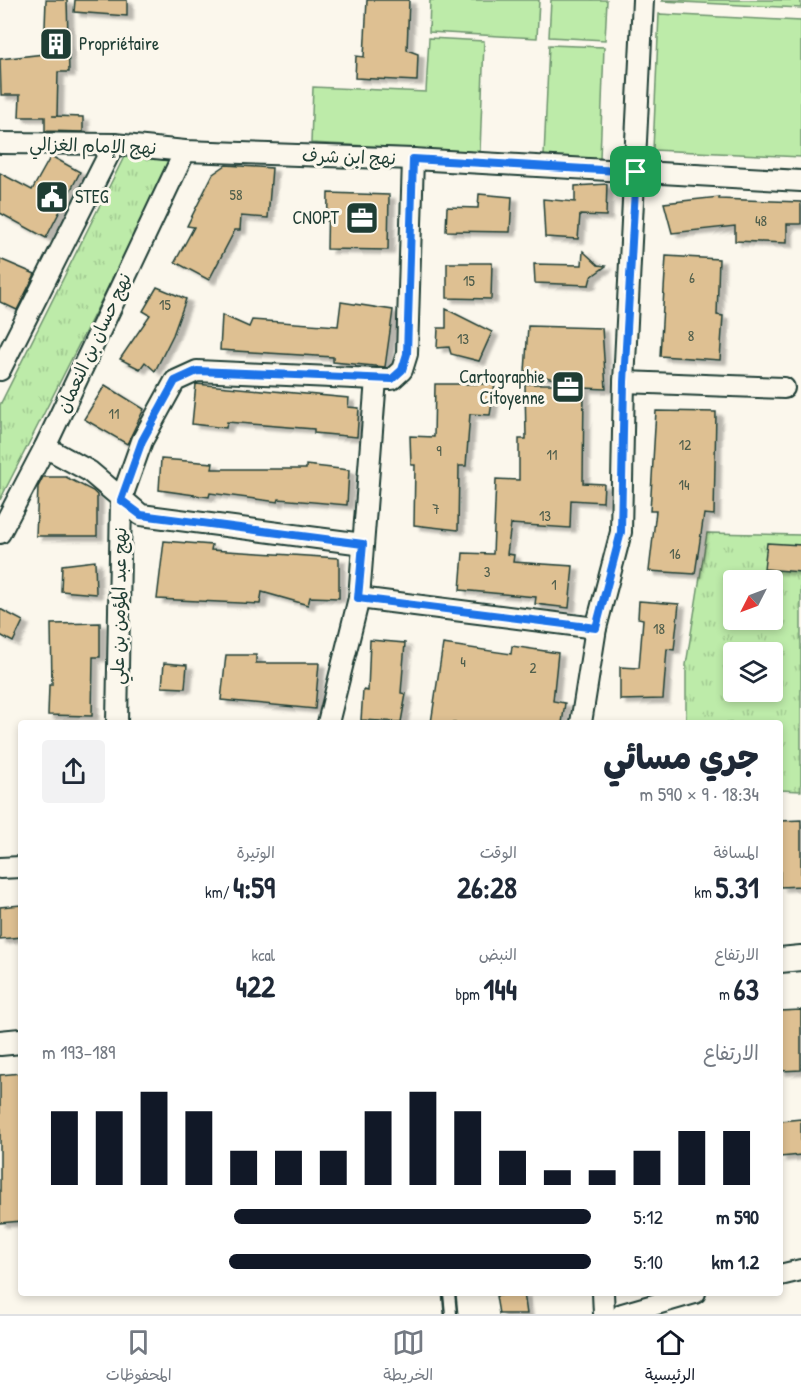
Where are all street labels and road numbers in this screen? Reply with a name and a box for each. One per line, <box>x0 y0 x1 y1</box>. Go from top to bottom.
street label: نهج الإمام الغزالي <box>29 131 157 164</box>
street label: نهج ابن شرف <box>302 142 396 171</box>
street label: نهج حسان بن النعمان <box>50 269 137 417</box>
street label: نهج عبد المؤمن بن علي <box>105 527 136 685</box>

